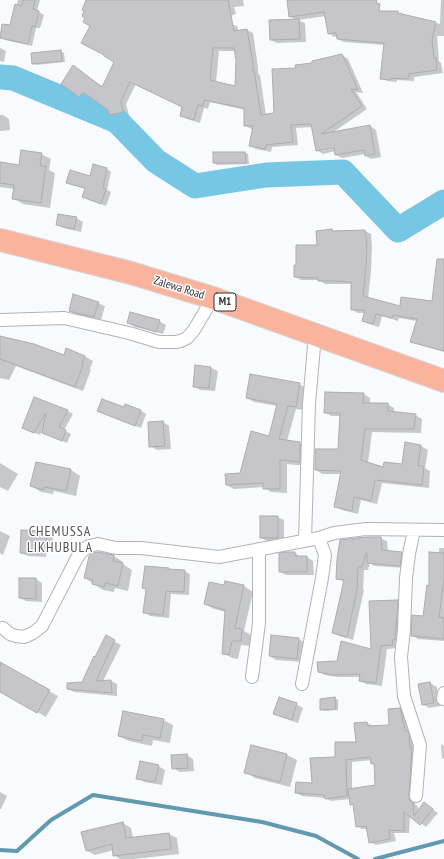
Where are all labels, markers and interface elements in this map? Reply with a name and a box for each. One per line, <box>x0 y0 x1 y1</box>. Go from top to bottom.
street label: Zalewa Road <box>152 273 206 303</box>
road number: M1 <box>214 293 236 311</box>
district label: CHEMUSSA LIKHUBULA <box>27 524 93 556</box>

